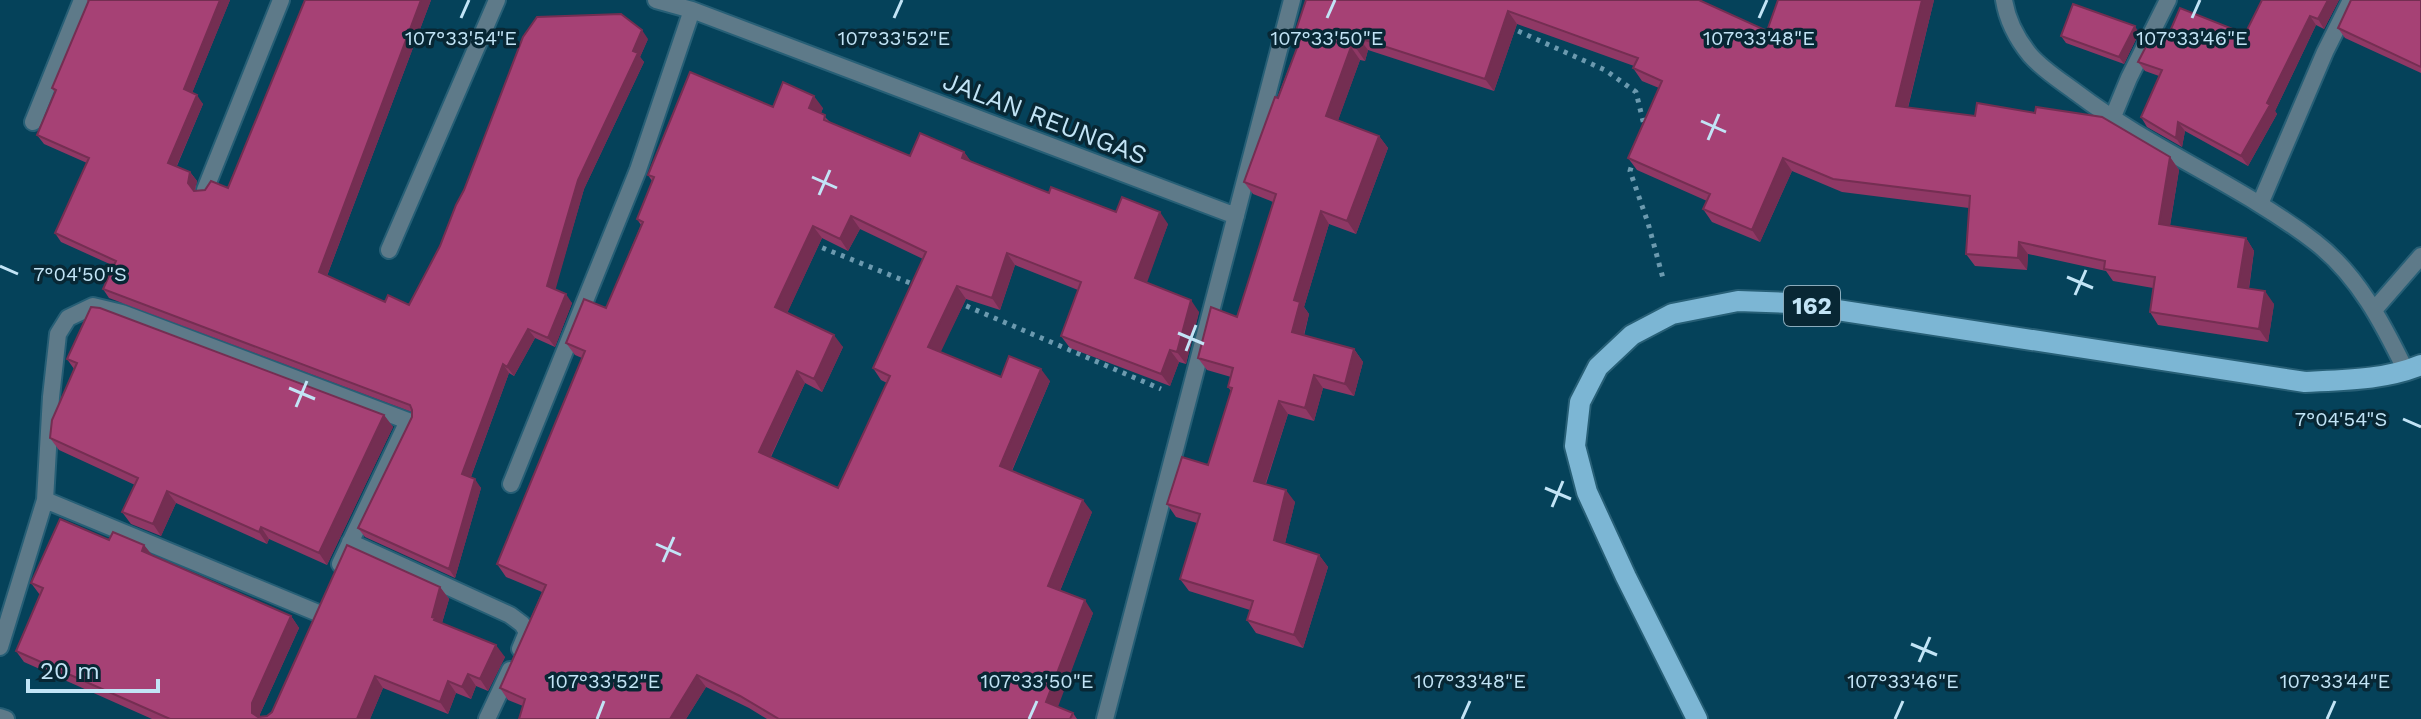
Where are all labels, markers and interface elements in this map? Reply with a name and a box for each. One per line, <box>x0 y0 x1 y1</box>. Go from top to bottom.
text: 107°33'54"E <box>405 26 517 50</box>
text: 107°33'52"E <box>838 26 950 50</box>
text: 107°33'50"E <box>1270 26 1384 50</box>
text: 107°33'48"E <box>1703 26 1815 50</box>
text: 107°33'46"E <box>2136 26 2248 50</box>
street label: JALAN REUNGAS <box>939 65 1151 171</box>
text: 7°04'50"S <box>33 262 127 286</box>
road number: 162 <box>1784 286 1840 326</box>
text: 7°04'54"S <box>2295 407 2387 431</box>
scale bar <box>28 643 158 693</box>
text: 20 m <box>40 657 100 685</box>
text: 107°33'52"E <box>548 669 660 693</box>
text: 107°33'50"E <box>980 669 1094 693</box>
text: 107°33'48"E <box>1414 669 1526 693</box>
text: 107°33'46"E <box>1847 669 1959 693</box>
text: 107°33'44"E <box>2280 669 2390 693</box>

